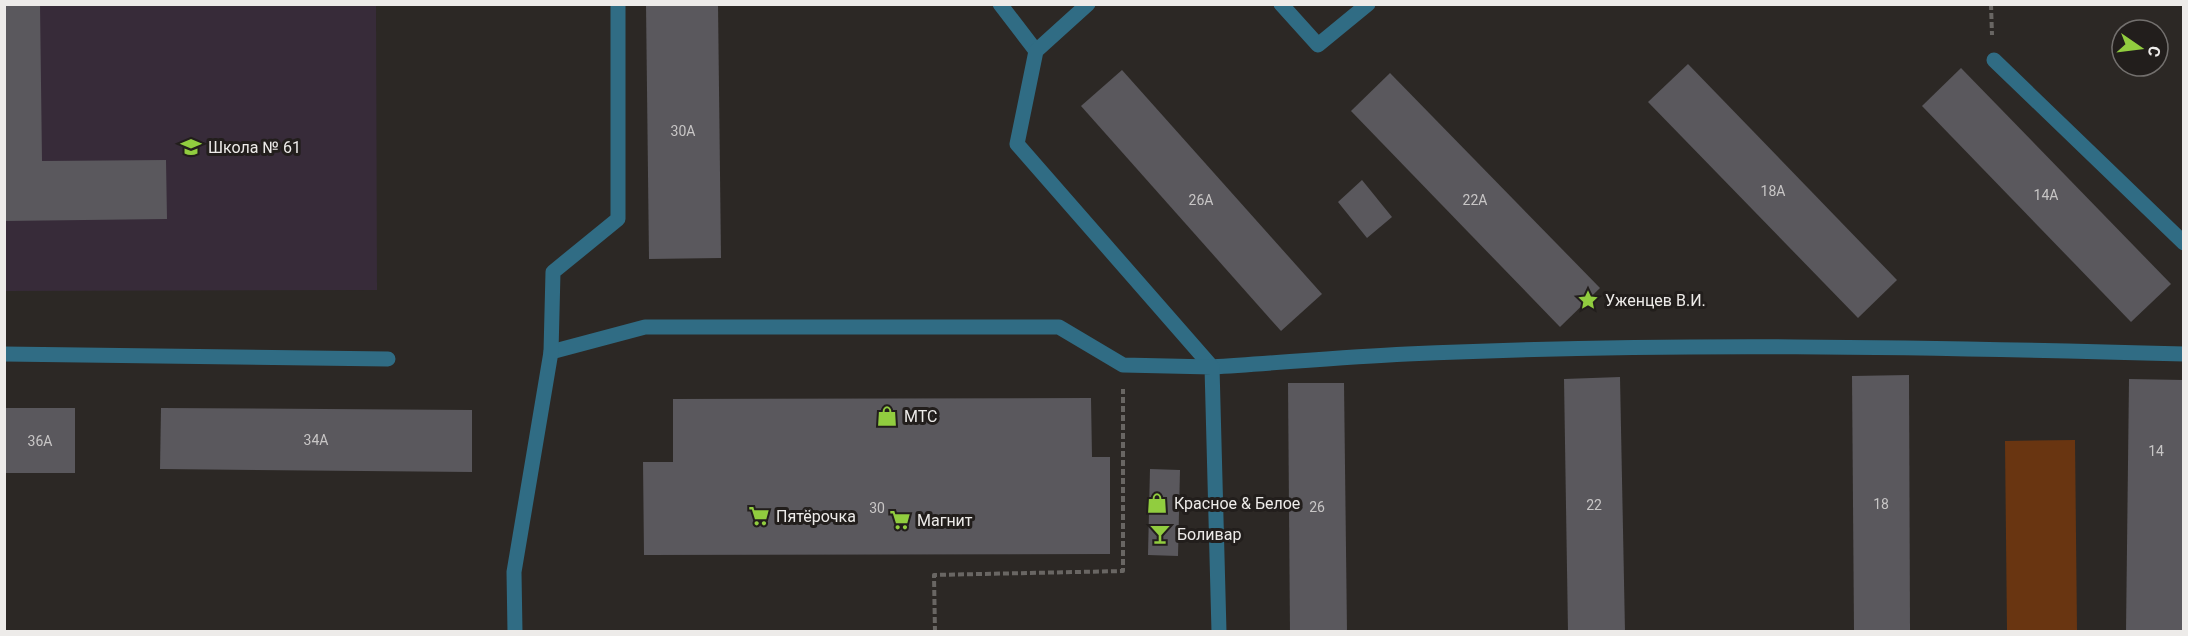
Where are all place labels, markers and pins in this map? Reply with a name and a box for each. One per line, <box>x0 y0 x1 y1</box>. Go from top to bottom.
school or university icon: Школа № 61 <box>179 135 203 159</box>
place label: Школа № 61 <box>208 138 301 157</box>
place icon: Уженцев В.И. <box>1576 288 1600 312</box>
place label: Уженцев В.И. <box>1605 291 1706 310</box>
shop icon: МТС <box>875 404 899 428</box>
place label: МТС <box>904 407 937 426</box>
shop icon: Красное & Белое <box>1145 491 1169 515</box>
place label: Красное & Белое <box>1174 494 1300 513</box>
supermarket icon: Пятёрочка <box>747 504 771 528</box>
place label: Пятёрочка <box>776 507 856 526</box>
supermarket icon: Магнит <box>888 508 912 532</box>
place label: Магнит <box>917 511 973 530</box>
bar icon: Боливар <box>1148 522 1172 546</box>
place label: Боливар <box>1177 525 1241 544</box>

